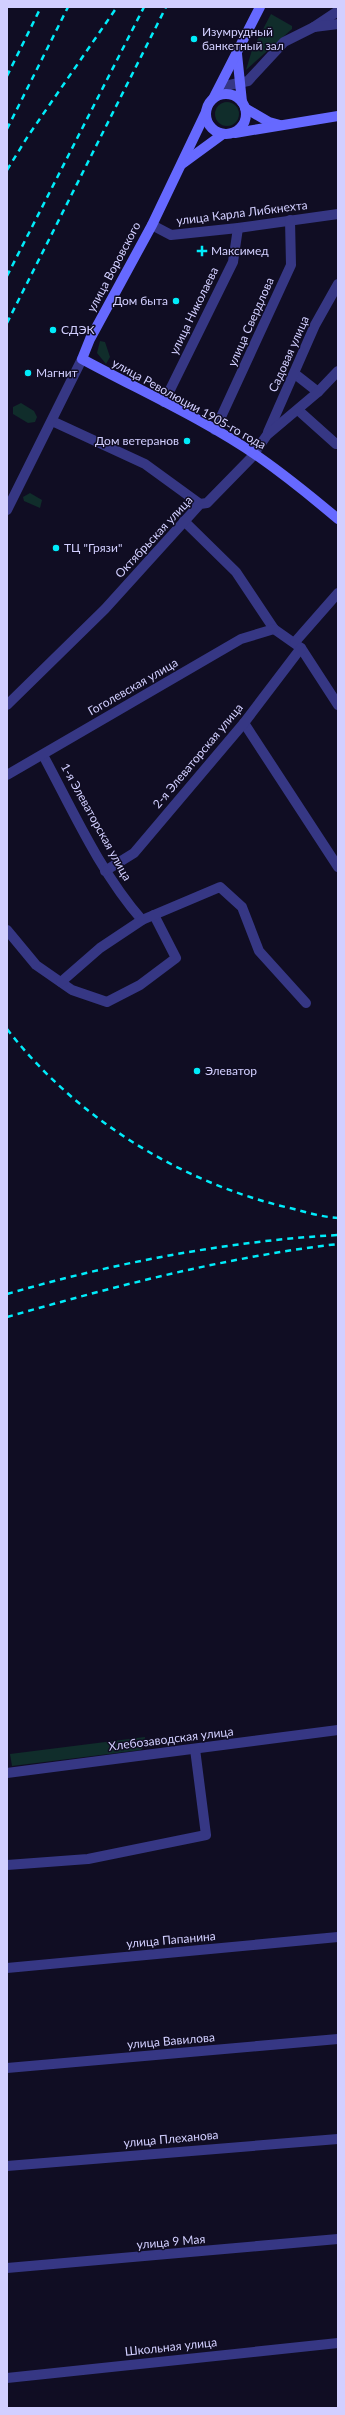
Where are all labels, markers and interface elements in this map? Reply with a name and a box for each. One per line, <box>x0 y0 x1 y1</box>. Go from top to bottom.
place label: Изумрудный банкетный зал <box>202 24 284 53</box>
marker: Изумрудный банкетный зал <box>189 34 199 44</box>
street label: улица Карла Либкнехта <box>175 197 308 228</box>
street label: улица Воровского <box>84 219 144 314</box>
place label: Максимед <box>211 243 269 258</box>
marker: Максимед <box>196 245 208 257</box>
street label: улица Николаева <box>166 264 221 357</box>
street label: улица Свердлова <box>224 275 277 369</box>
place label: Дом быта <box>113 293 168 308</box>
marker: Дом быта <box>171 296 181 306</box>
street label: Садовая улица <box>265 313 312 394</box>
place label: СДЭК <box>61 322 95 337</box>
marker: СДЭК <box>48 325 58 335</box>
street label: улица Революции 1905-го года <box>110 355 269 452</box>
place label: Магнит <box>36 365 78 380</box>
marker: Магнит <box>23 368 33 378</box>
place label: Дом ветеранов <box>95 433 179 448</box>
marker: Дом ветеранов <box>182 436 192 446</box>
street label: Октябрьская улица <box>112 493 195 581</box>
place label: ТЦ "Грязи" <box>64 540 122 555</box>
marker: ТЦ "Грязи" <box>51 543 61 553</box>
street label: Гоголевская улица <box>85 655 180 718</box>
street label: 2-я Элеваторская улица <box>149 700 246 811</box>
street label: 1-я Элеваторская улица <box>58 760 135 883</box>
place label: Элеватор <box>205 1063 257 1078</box>
marker: Элеватор <box>192 1066 202 1076</box>
street label: Хлебозаводская улица <box>108 1723 234 1754</box>
street label: улица Папанина <box>126 1928 216 1951</box>
street label: улица Вавилова <box>126 2029 216 2052</box>
street label: улица Плеханова <box>123 2127 219 2150</box>
street label: улица 9 Мая <box>136 2231 206 2252</box>
street label: Школьная улица <box>124 2334 218 2359</box>

